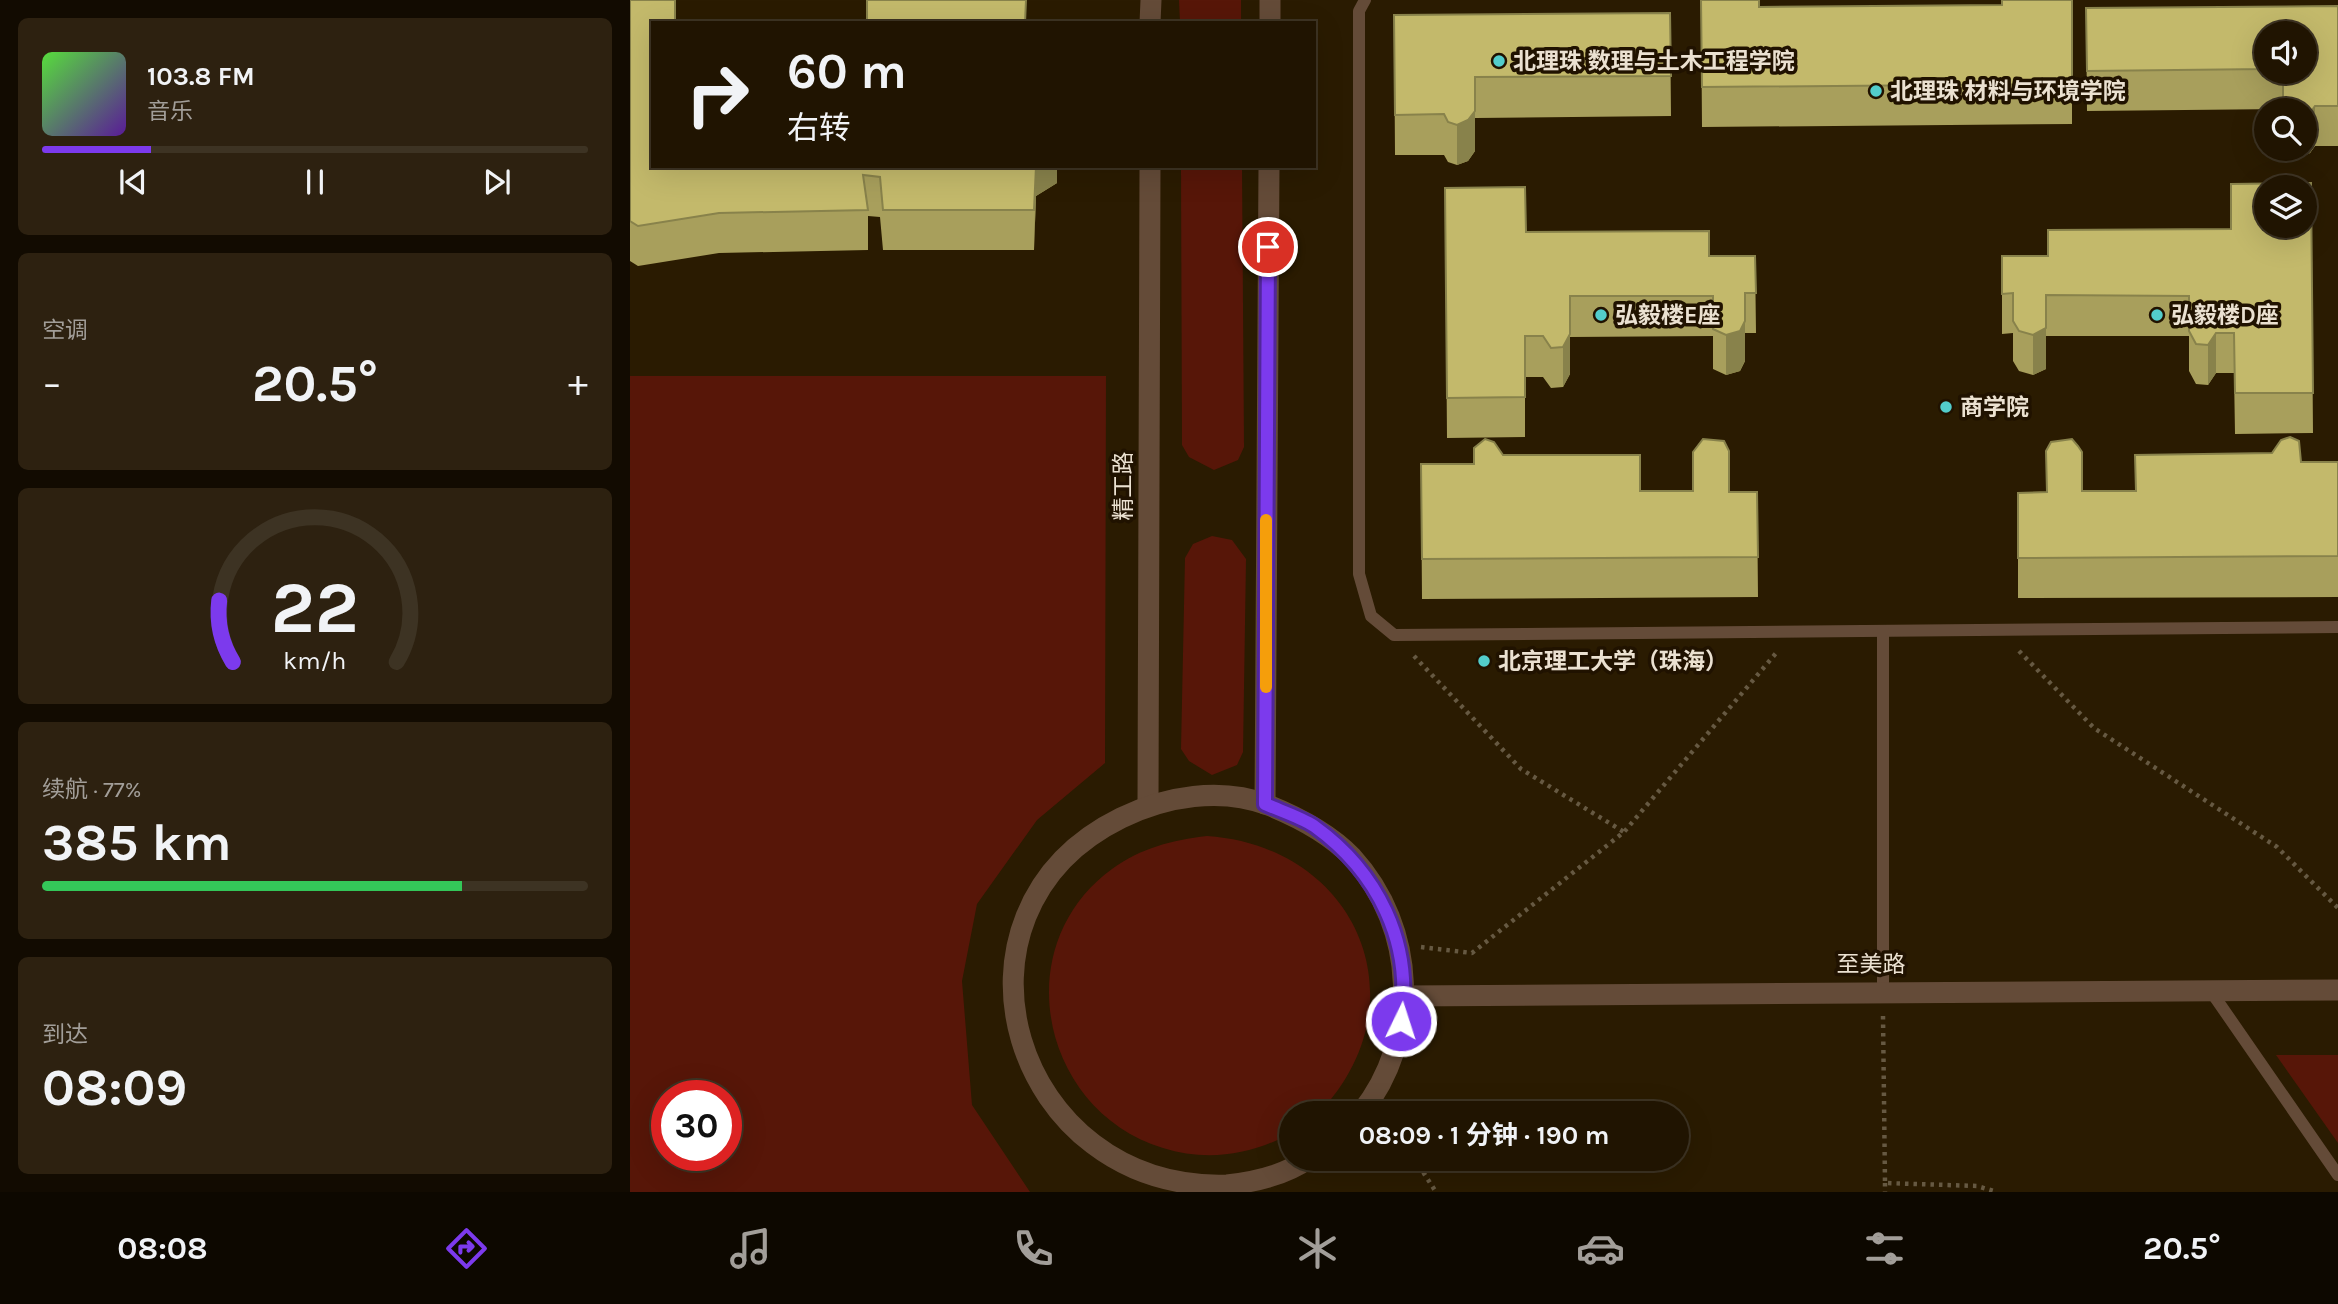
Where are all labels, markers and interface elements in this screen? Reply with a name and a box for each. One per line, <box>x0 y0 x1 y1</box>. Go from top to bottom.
map controls <box>2254 21 2317 238</box>
button: sound <box>2254 21 2317 84</box>
text: 60 m <box>787 43 907 100</box>
place label: 北理珠 数理与土木工程学院 <box>1513 48 1795 75</box>
icon: right <box>672 49 763 140</box>
marker: 北理珠 数理与土木工程学院 <box>1491 53 1507 69</box>
text: 103.8 FM <box>147 61 255 92</box>
place label: 北理珠 材料与环境学院 <box>1890 78 2126 105</box>
marker: 北理珠 材料与环境学院 <box>1868 83 1884 99</box>
text: 音乐 <box>147 98 193 125</box>
button: search <box>2254 98 2317 161</box>
text: 右转 <box>787 110 851 147</box>
icon: previous <box>114 163 152 201</box>
icon: pause <box>296 163 334 201</box>
icon: next <box>478 163 516 201</box>
button: layers <box>2254 175 2317 238</box>
pin <box>1238 217 1298 277</box>
icon: arrive <box>1249 228 1287 266</box>
place label: 弘毅楼E座 <box>1615 302 1721 329</box>
place label: 弘毅楼D座 <box>2171 302 2279 329</box>
marker: 弘毅楼E座 <box>1593 307 1609 323</box>
marker: 弘毅楼D座 <box>2149 307 2165 323</box>
text: 空调 <box>42 317 88 344</box>
text: 20.5° <box>252 353 378 414</box>
text: − <box>42 361 62 406</box>
text: + <box>568 361 588 406</box>
place label: 商学院 <box>1960 394 2029 421</box>
marker: 商学院 <box>1938 399 1954 415</box>
street label: 精工路 <box>1110 452 1137 521</box>
text: 22 <box>271 565 359 650</box>
text: km/h <box>283 646 347 675</box>
place label: 北京理工大学（珠海） <box>1498 648 1728 675</box>
marker: 北京理工大学（珠海） <box>1476 653 1492 669</box>
text: 续航 · 77% <box>42 776 141 803</box>
text: 385 km <box>42 812 232 873</box>
street label: 至美路 <box>1837 951 1906 978</box>
position arrow <box>1364 984 1438 1058</box>
text: 到达 <box>42 1021 88 1048</box>
text: 08:09 <box>42 1057 187 1118</box>
speed limit sign: 30 <box>651 1080 742 1171</box>
text: 08:09 · 1 分钟 · 190 m <box>1359 1120 1609 1151</box>
icon: directions <box>442 1224 491 1273</box>
icon: music <box>726 1224 775 1273</box>
icon: phone <box>1009 1224 1058 1273</box>
icon: climate <box>1293 1224 1342 1273</box>
icon: car <box>1576 1224 1625 1273</box>
icon: filters <box>1860 1224 1909 1273</box>
text: 08:08 <box>117 1230 208 1267</box>
text: 20.5° <box>2143 1230 2221 1267</box>

